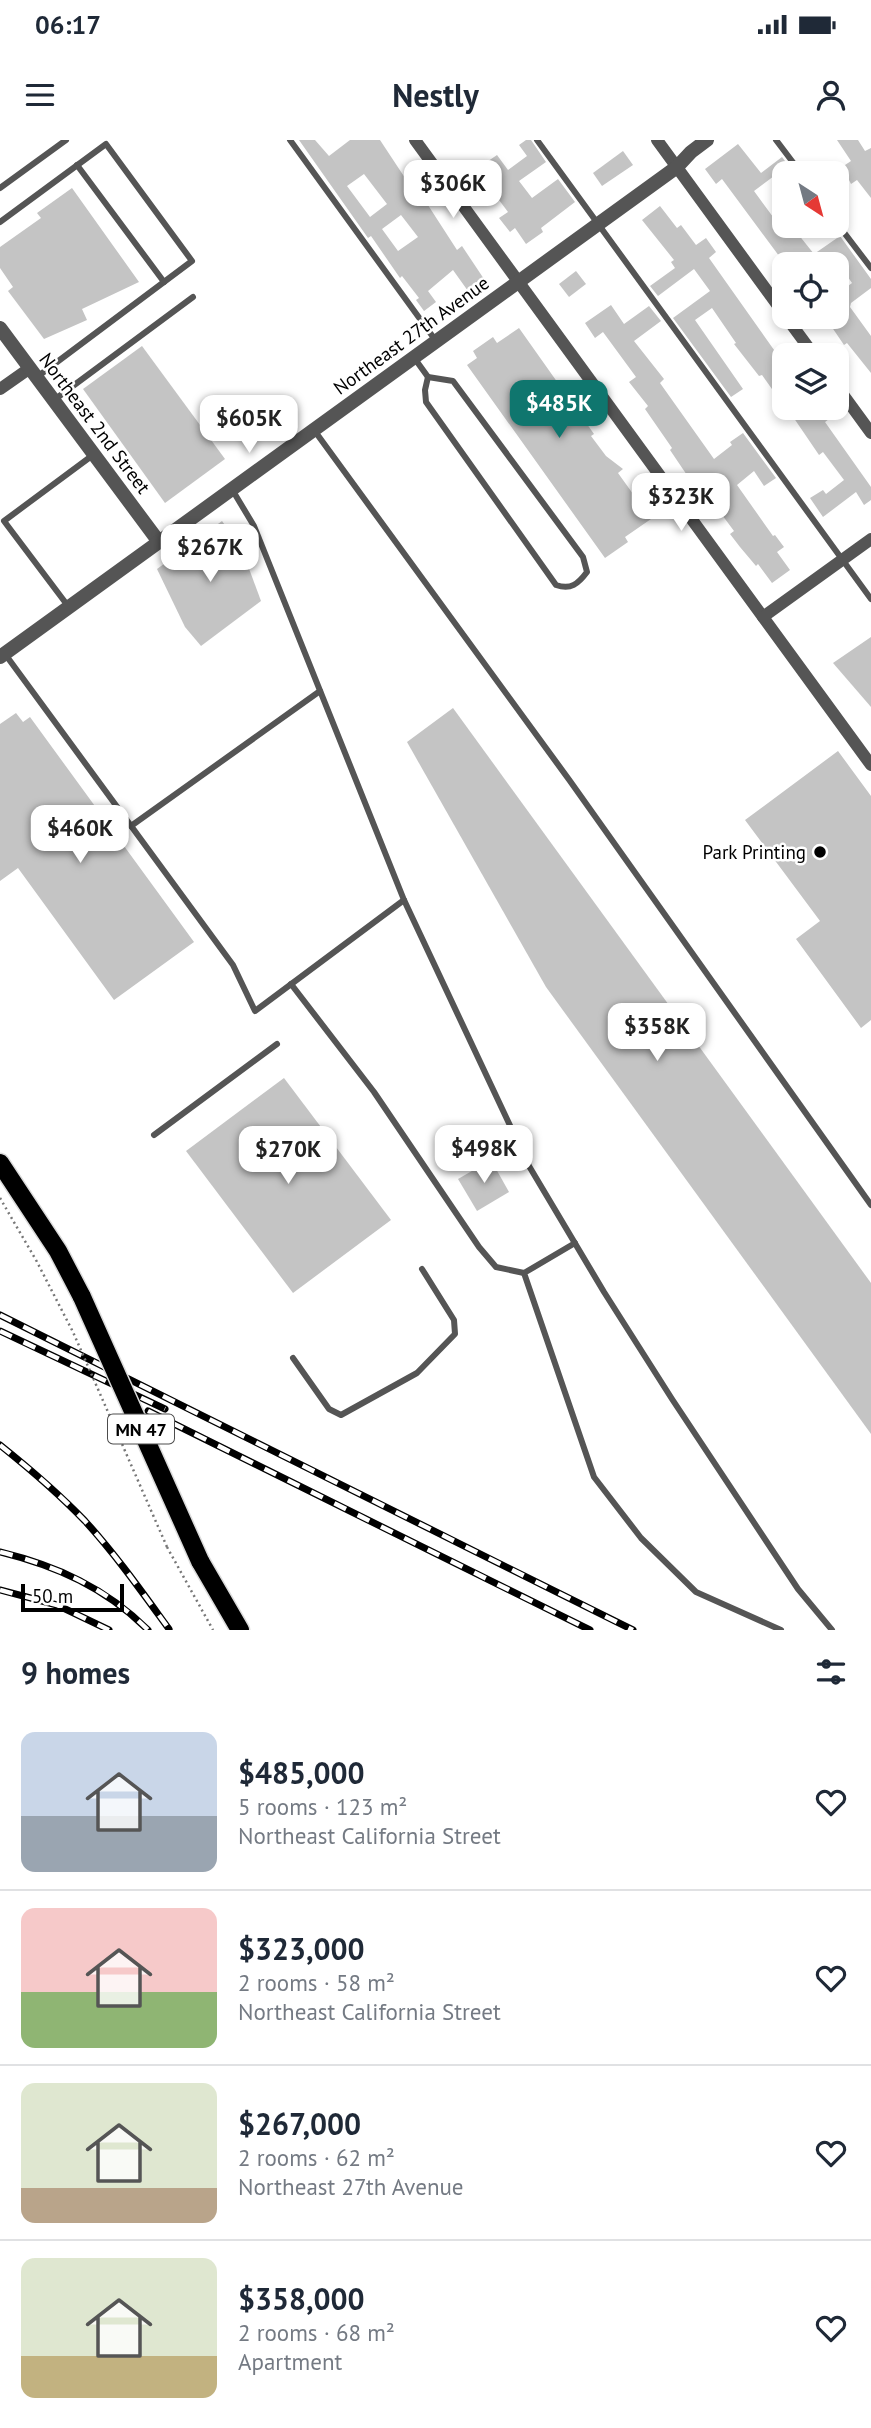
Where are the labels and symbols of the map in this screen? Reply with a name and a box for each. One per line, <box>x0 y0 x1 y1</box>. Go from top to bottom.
pin: $306K <box>404 160 502 220</box>
north arrow <box>772 161 849 238</box>
street label: Northeast 27th Avenue <box>329 271 493 399</box>
street label: Northeast 2nd Street <box>34 348 156 499</box>
pin: $485K <box>510 380 608 440</box>
pin: $605K <box>200 396 298 455</box>
pin: $323K <box>632 474 730 533</box>
pin: $267K <box>161 524 259 584</box>
pin: $460K <box>31 806 129 865</box>
place label: Park Printing <box>703 840 806 864</box>
marker: Park Printing <box>812 844 828 860</box>
pin: $358K <box>608 1004 706 1063</box>
pin: $270K <box>239 1126 337 1186</box>
pin: $498K <box>435 1126 533 1185</box>
road number: MN 47 <box>108 1414 174 1444</box>
scale bar <box>21 1581 124 1613</box>

